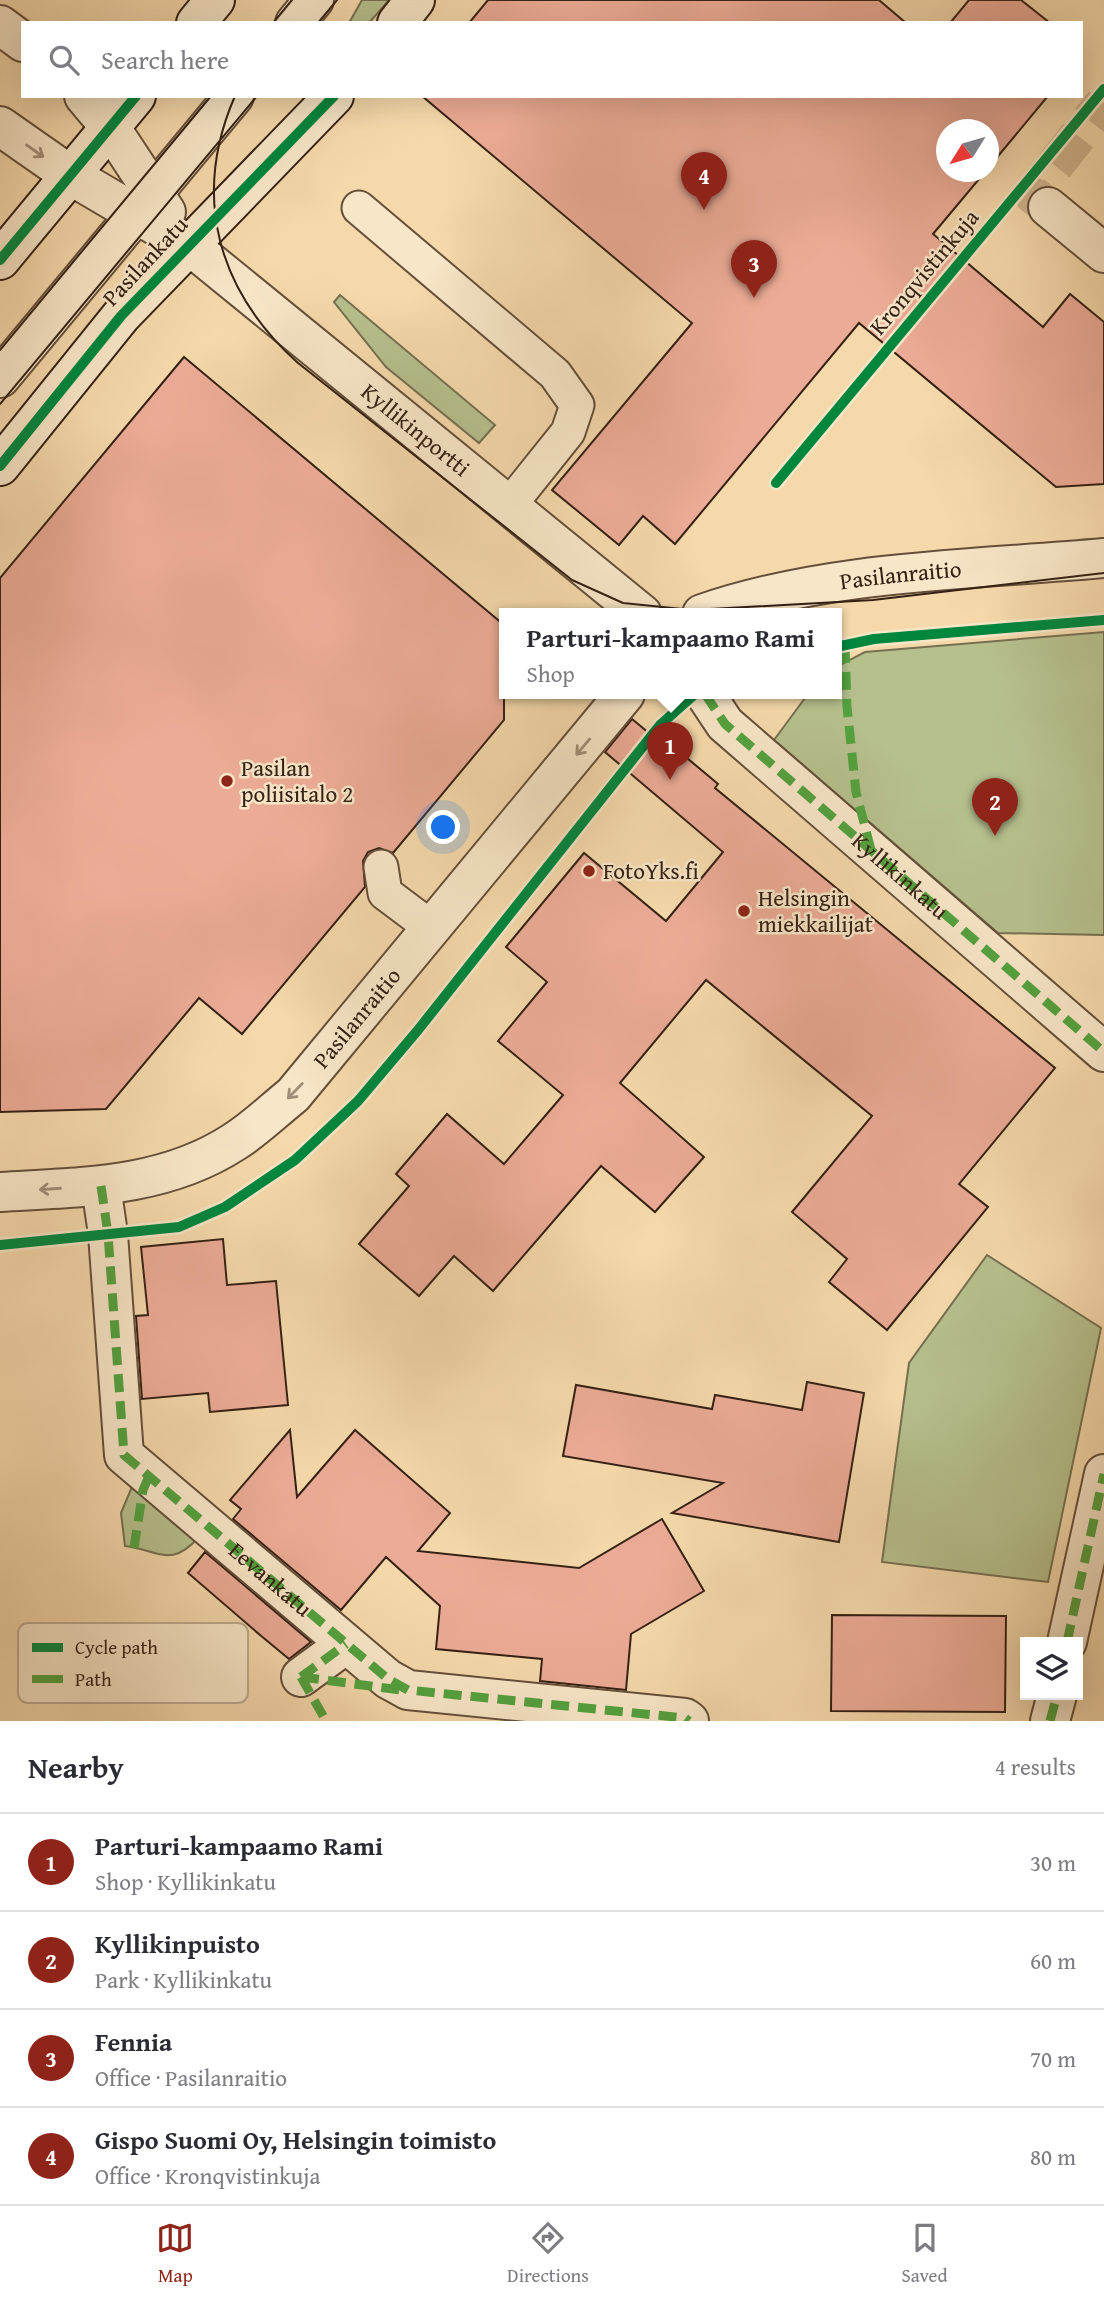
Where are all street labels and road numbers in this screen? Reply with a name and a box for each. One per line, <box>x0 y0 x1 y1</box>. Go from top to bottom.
street label: Kronqvistinkuja <box>861 202 986 342</box>
street label: Pasilankatu <box>94 208 195 313</box>
street label: Kyllikinportti <box>355 375 478 484</box>
street label: Pasilanraitio <box>838 552 963 597</box>
street label: Kyllikinkatu <box>845 824 957 927</box>
street label: Pasilanraitio <box>305 960 408 1075</box>
street label: Eevankatu <box>222 1534 320 1624</box>

